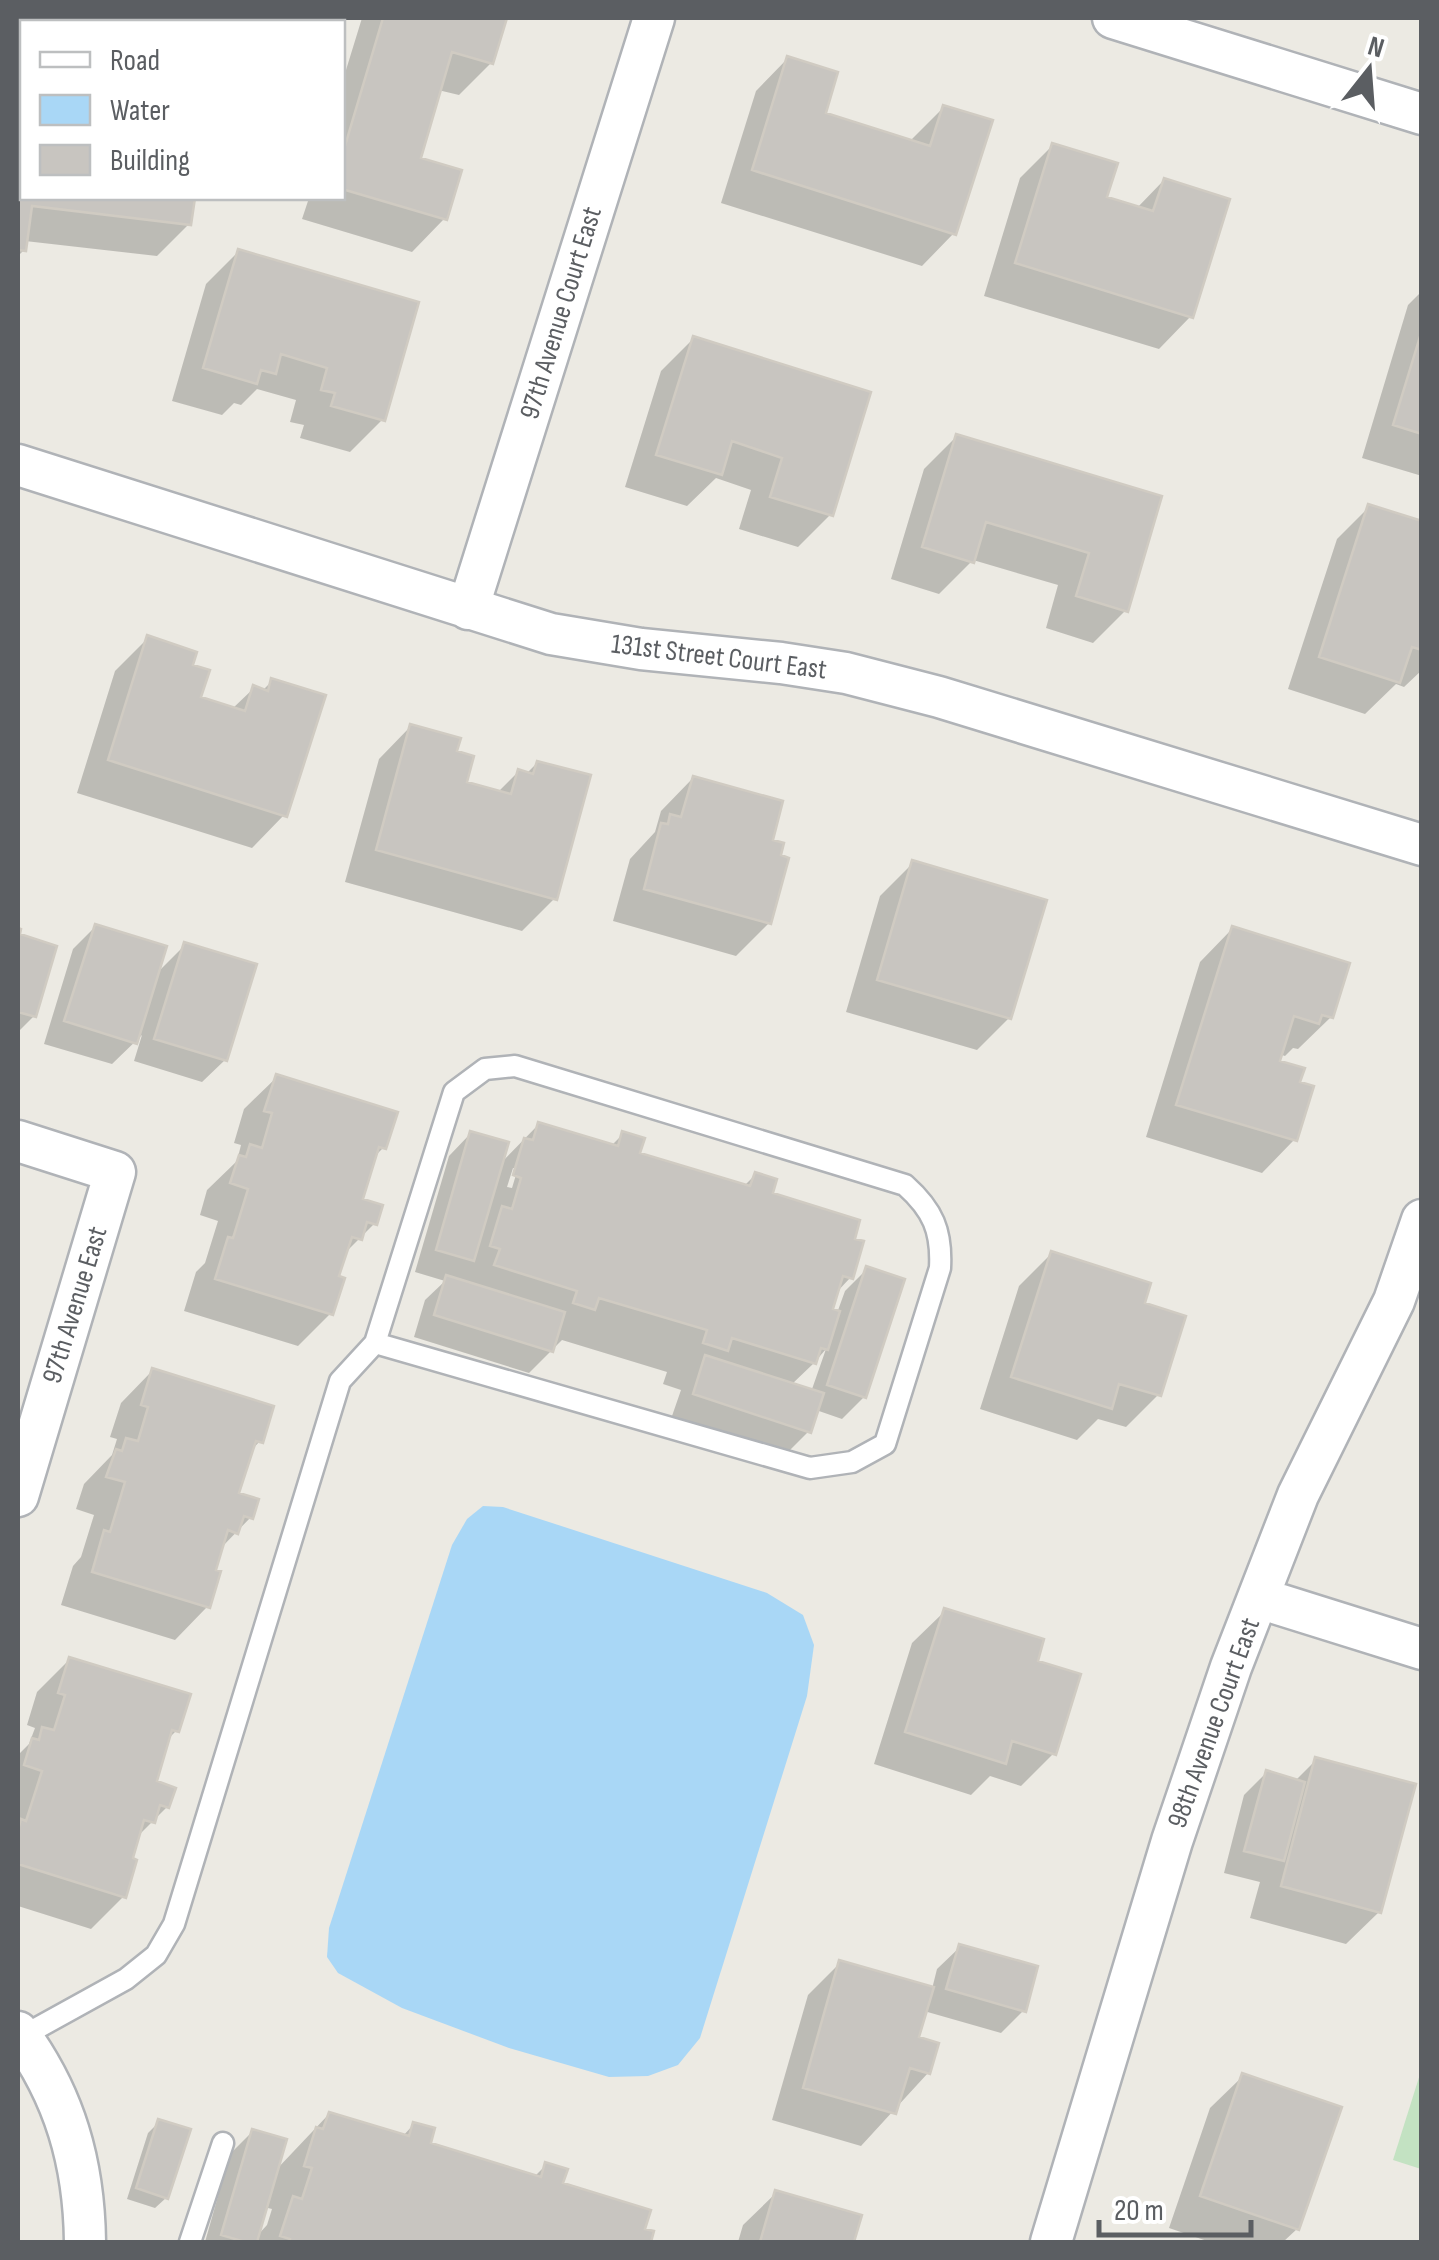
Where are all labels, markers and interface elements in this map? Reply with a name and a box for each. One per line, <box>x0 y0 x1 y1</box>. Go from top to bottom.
legend <box>20 20 345 200</box>
north arrow <box>1319 20 1419 120</box>
text: N <box>1364 30 1388 65</box>
text: Road <box>110 43 160 79</box>
text: Water <box>110 93 170 129</box>
text: Building <box>110 143 190 179</box>
street label: 97th Avenue Court East <box>513 203 609 423</box>
street label: 131st Street Court East <box>610 627 828 687</box>
street label: 97th Avenue East <box>36 1223 114 1387</box>
street label: 98th Avenue Court East <box>1161 1613 1267 1833</box>
scale bar <box>1099 2175 1252 2237</box>
text: 20 m <box>1114 2193 1164 2229</box>

